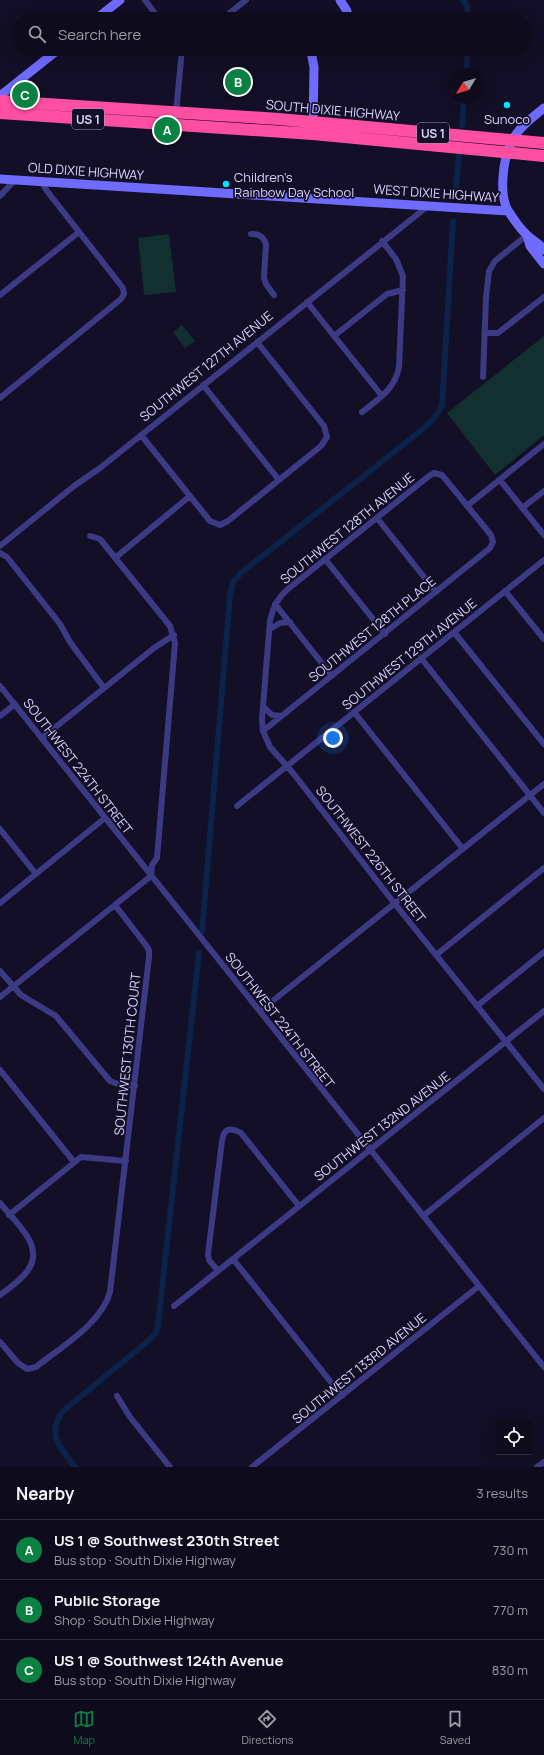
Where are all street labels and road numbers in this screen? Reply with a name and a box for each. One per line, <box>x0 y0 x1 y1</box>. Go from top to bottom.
street label: SOUTH DIXIE HIGHWAY <box>265 95 402 125</box>
road number: US 1 <box>72 109 104 129</box>
road number: US 1 <box>417 123 449 143</box>
street label: OLD DIXIE HIGHWAY <box>28 158 145 184</box>
street label: WEST DIXIE HIGHWAY <box>373 180 500 206</box>
street label: SOUTHWEST 127TH AVENUE <box>136 307 276 425</box>
street label: SOUTHWEST 128TH AVENUE <box>276 468 418 588</box>
street label: SOUTHWEST 128TH PLACE <box>305 572 439 686</box>
street label: SOUTHWEST 129TH AVENUE <box>338 594 480 714</box>
street label: SOUTHWEST 224TH STREET <box>19 694 137 838</box>
street label: SOUTHWEST 226TH STREET <box>312 782 430 926</box>
street label: SOUTHWEST 224TH STREET <box>221 948 339 1092</box>
street label: SOUTHWEST 130TH COURT <box>109 971 145 1136</box>
street label: SOUTHWEST 132ND AVENUE <box>310 1067 454 1185</box>
street label: SOUTHWEST 133RD AVENUE <box>288 1308 430 1428</box>

